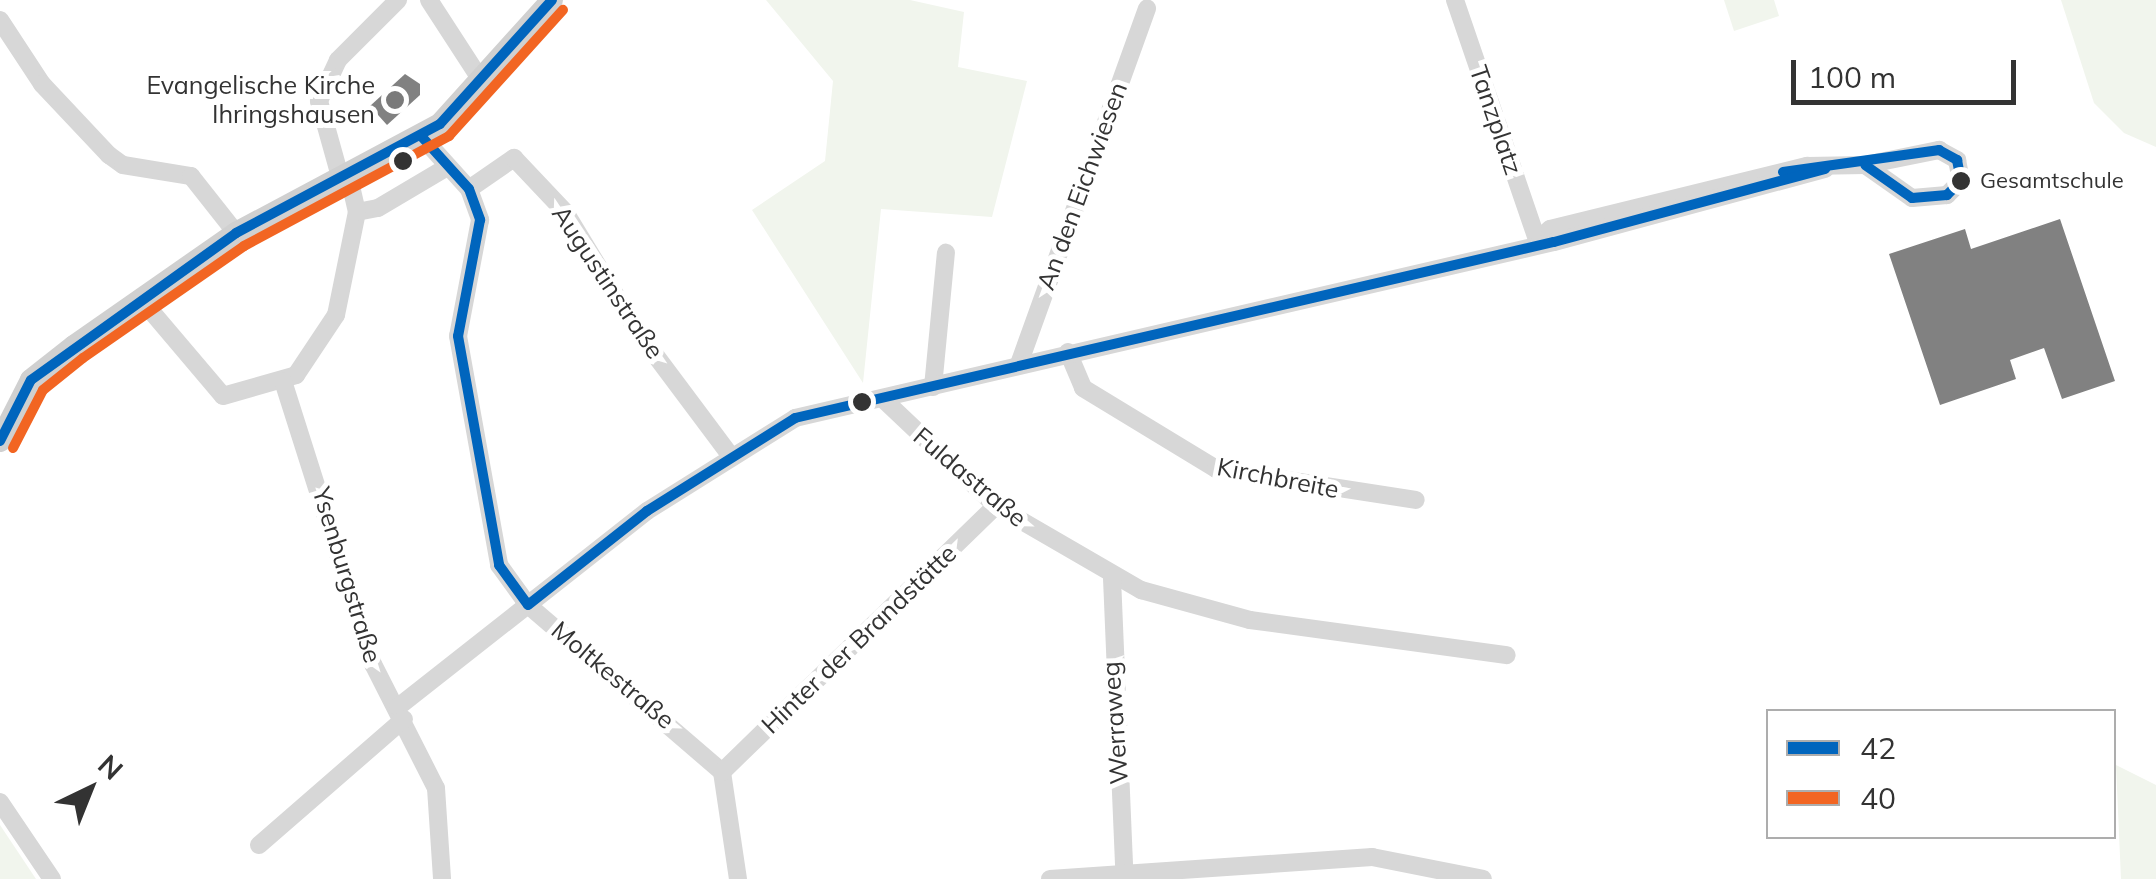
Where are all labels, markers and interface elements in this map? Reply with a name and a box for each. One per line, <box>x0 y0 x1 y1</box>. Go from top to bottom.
scale bar <box>1796 40 2021 102</box>
text: 100 m <box>1808 58 1896 96</box>
street label: Tanzplatz <box>1463 61 1529 179</box>
place label: Evangelische Kirche Ihringshausen <box>146 71 375 130</box>
street label: An den Eichwiesen <box>1030 78 1134 294</box>
marker: Evangelische Kirche Ihringshausen <box>384 89 406 111</box>
unlabelled marker <box>393 151 413 171</box>
place label: Gesamtschule <box>1980 168 2124 194</box>
marker: Gesamtschule <box>1951 171 1971 191</box>
street label: Augustinstraße <box>546 200 670 364</box>
unlabelled marker <box>852 392 872 412</box>
street label: Fuldastraße <box>907 421 1033 533</box>
street label: Kirchbreite <box>1215 451 1341 505</box>
street label: Ysenburgstraße <box>306 484 388 666</box>
street label: Hinter der Brandstätte <box>755 538 963 740</box>
street label: Moltkestraße <box>546 615 680 735</box>
street label: Werraweg <box>1096 661 1134 785</box>
legend <box>1766 709 2116 839</box>
text: 42 <box>1860 729 1896 767</box>
north arrow <box>40 739 140 839</box>
text: N <box>91 747 130 787</box>
text: 40 <box>1860 779 1896 817</box>

